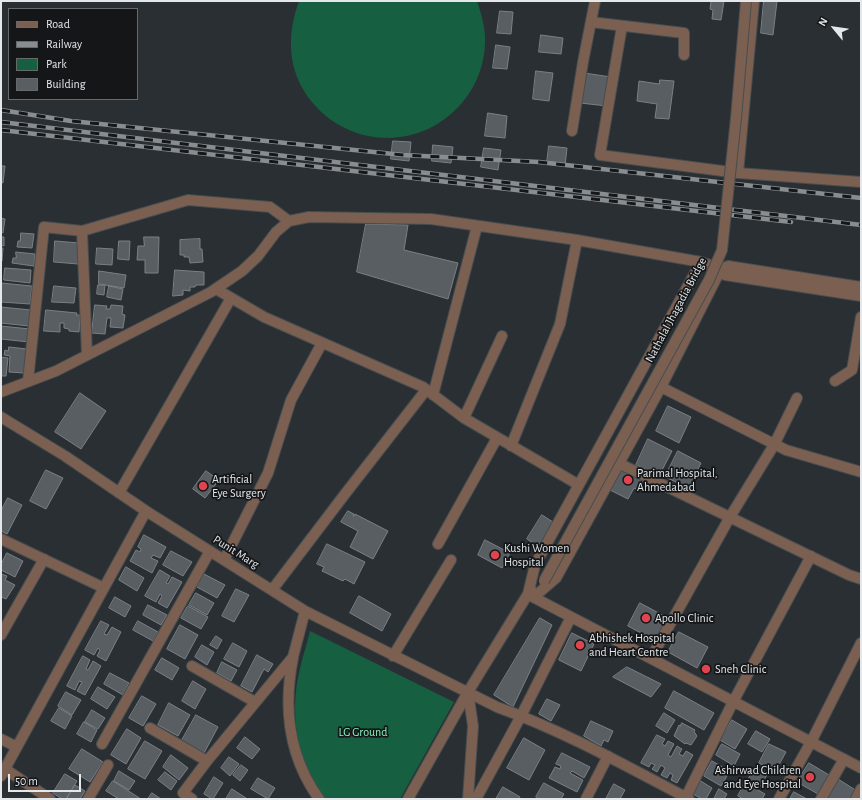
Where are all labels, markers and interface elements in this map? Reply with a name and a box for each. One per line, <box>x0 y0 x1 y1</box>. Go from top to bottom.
legend <box>8 8 138 100</box>
north arrow <box>814 8 854 48</box>
text: N <box>816 16 830 28</box>
text: Road <box>46 18 70 30</box>
text: Railway <box>46 38 82 50</box>
text: Park <box>46 58 67 70</box>
text: Building <box>46 78 86 90</box>
street label: Nathalal Jhagadia Bridge <box>642 255 710 365</box>
place label: Parimal Hospital, Ahmedabad <box>637 466 718 494</box>
place label: Artificial Eye Surgery <box>212 472 266 500</box>
marker: Parimal Hospital, Ahmedabad <box>622 474 634 486</box>
marker: Artificial Eye Surgery <box>197 480 209 492</box>
street label: Punit Marg <box>210 532 262 572</box>
place label: Kushi Women Hospital <box>504 541 569 569</box>
marker: Kushi Women Hospital <box>489 549 501 561</box>
place label: Apollo Clinic <box>655 611 713 625</box>
marker: Apollo Clinic <box>640 612 652 624</box>
place label: Abhishek Hospital and Heart Centre <box>589 631 675 659</box>
marker: Abhishek Hospital and Heart Centre <box>574 639 586 651</box>
place label: Sneh Clinic <box>715 662 766 676</box>
marker: Sneh Clinic <box>700 663 712 675</box>
park label: LG Ground <box>339 725 387 739</box>
place label: Ashirwad Children and Eye Hospital <box>715 763 801 791</box>
scale bar <box>10 766 83 792</box>
marker: Ashirwad Children and Eye Hospital <box>804 771 816 783</box>
text: 50 m <box>15 775 38 787</box>

